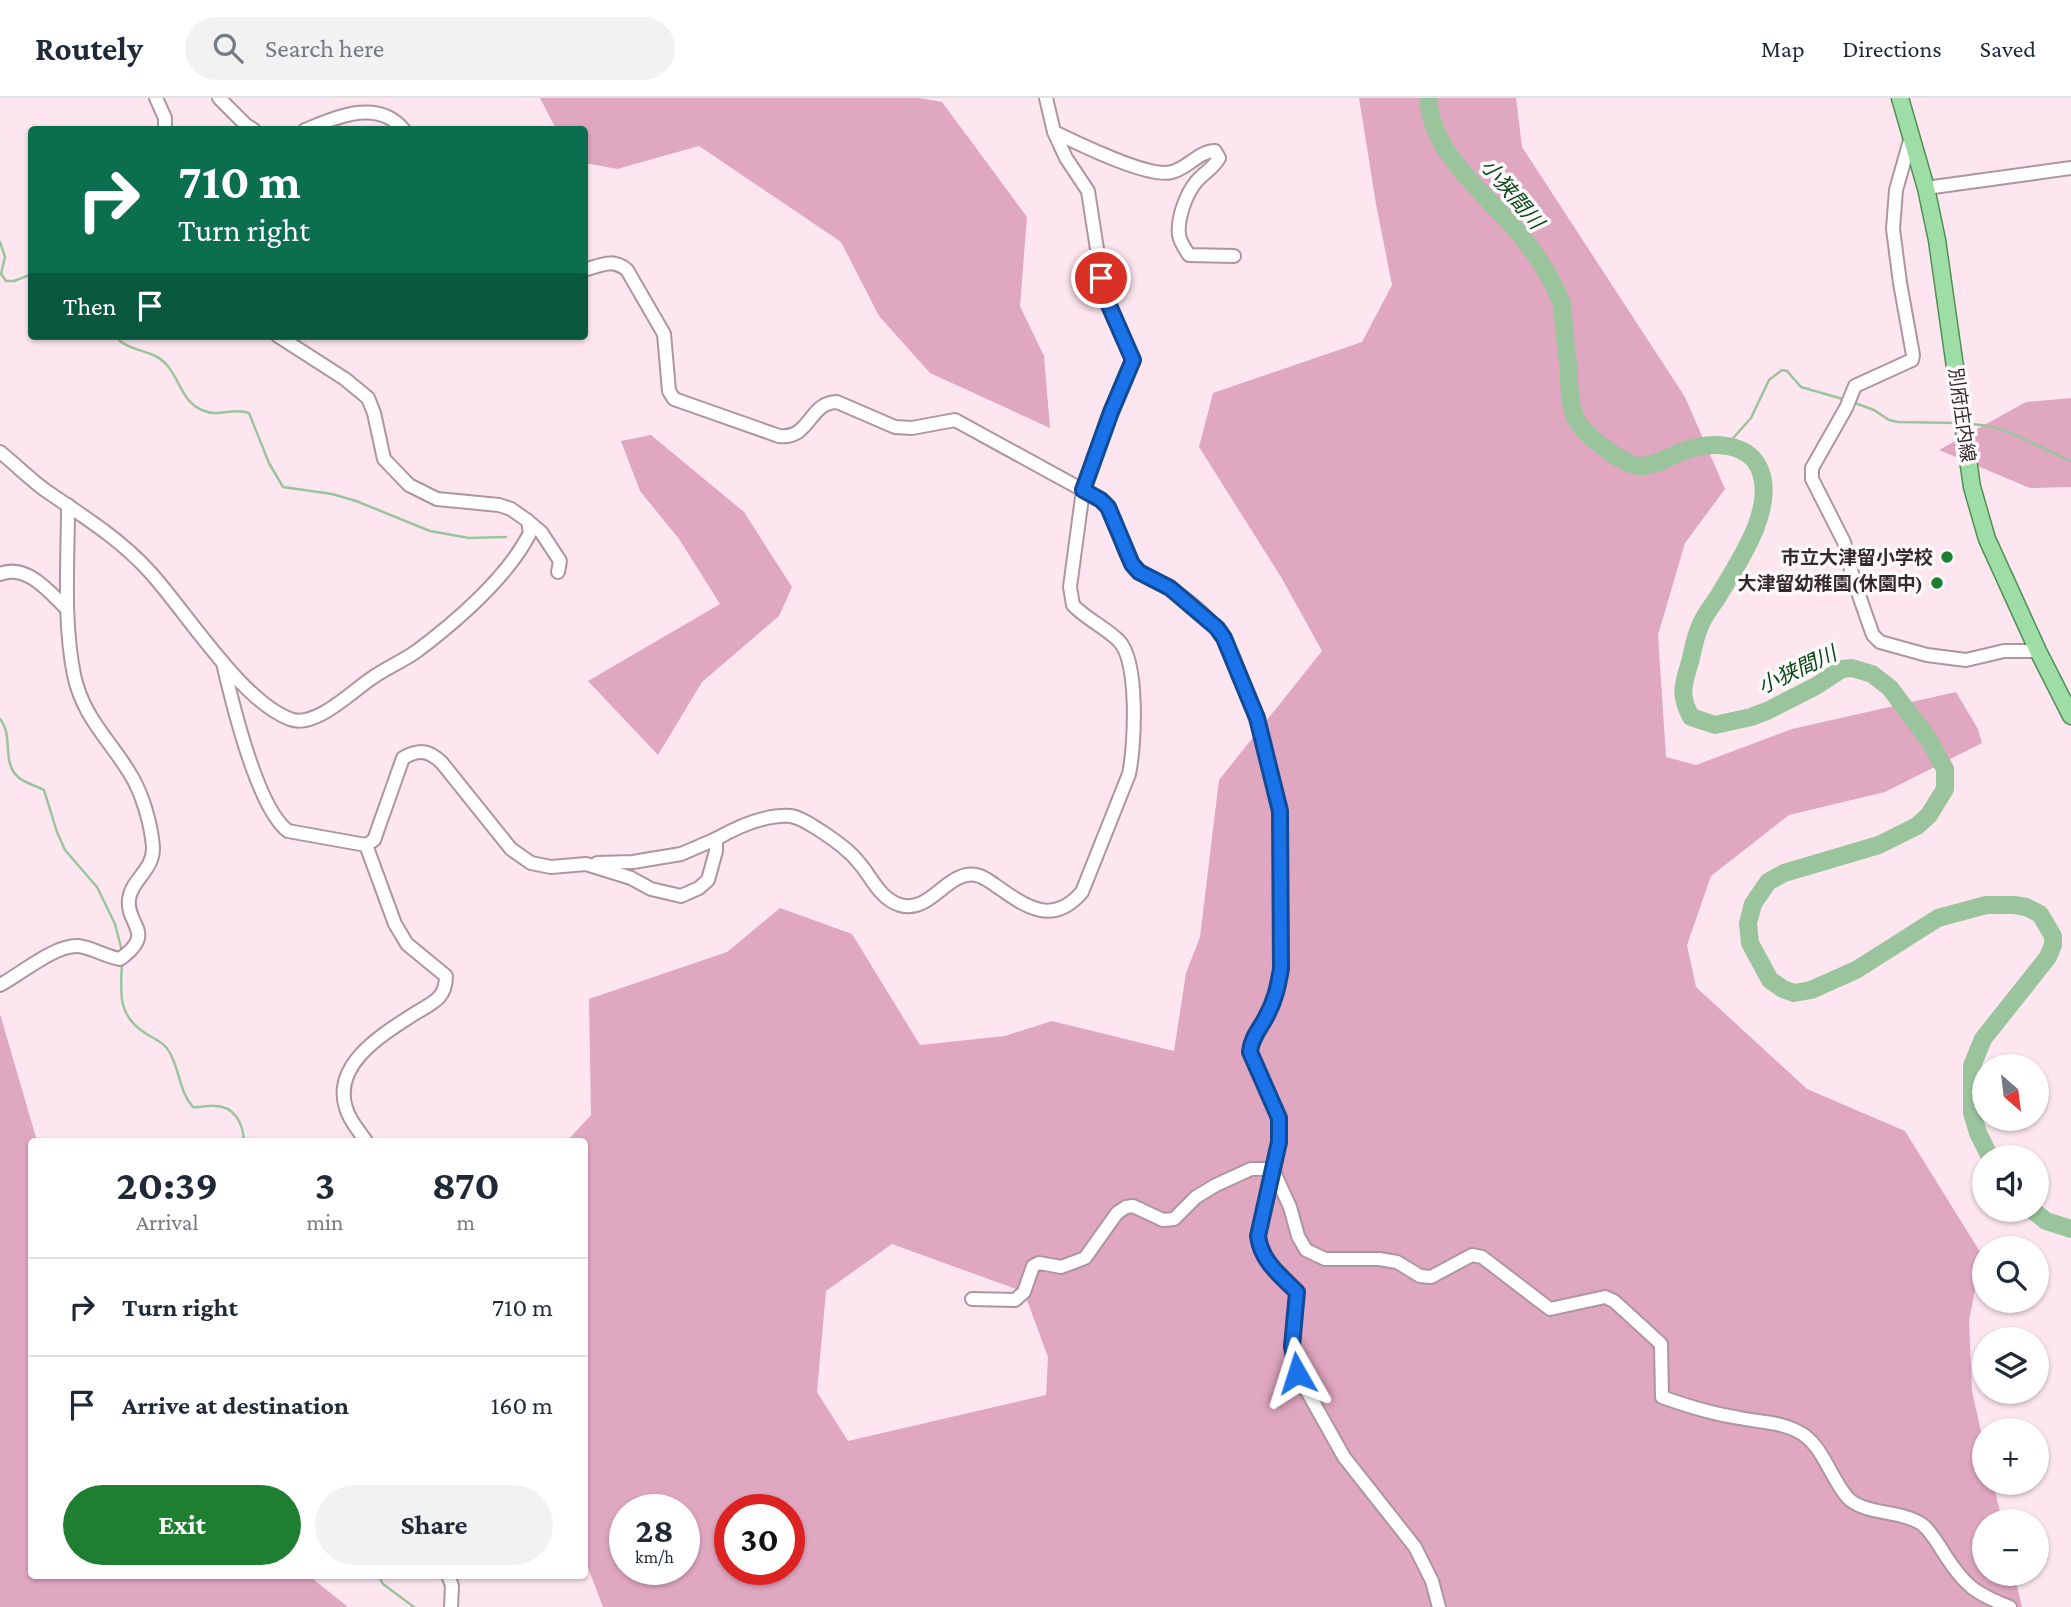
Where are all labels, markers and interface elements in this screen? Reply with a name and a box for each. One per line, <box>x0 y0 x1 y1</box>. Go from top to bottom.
search box <box>185 17 675 80</box>
icon: search <box>209 29 247 67</box>
text: Routely <box>35 30 143 67</box>
text: Search here <box>265 34 384 63</box>
text: Map <box>1761 35 1805 62</box>
text: Directions <box>1843 35 1942 62</box>
text: Saved <box>1980 35 2036 62</box>
icon: right <box>63 154 154 245</box>
text: 710 m <box>178 154 301 209</box>
water label: 小狭間川 <box>1476 154 1549 235</box>
text: Turn right <box>178 212 310 248</box>
pin <box>1071 248 1131 308</box>
icon: arrive <box>1082 259 1120 297</box>
icon: arrive <box>131 287 169 325</box>
text: Then <box>63 292 117 321</box>
street label: 別府庄内線 <box>1945 366 1979 464</box>
place label: 市立大津留小学校 <box>1781 547 1933 568</box>
marker: 市立大津留小学校 <box>1939 549 1955 565</box>
place label: 大津留幼稚園(休園中) <box>1738 573 1923 595</box>
marker: 大津留幼稚園(休園中) <box>1929 575 1945 591</box>
water label: 小狭間川 <box>1754 641 1842 699</box>
north arrow <box>1972 1054 2049 1130</box>
map controls <box>1972 1054 2049 1586</box>
button: sound <box>1972 1145 2049 1222</box>
text: 20:39 <box>116 1161 218 1208</box>
text: 3 <box>315 1161 335 1208</box>
text: 870 <box>432 1161 500 1208</box>
text: Arrival <box>136 1209 199 1235</box>
text: min <box>307 1209 343 1235</box>
text: m <box>456 1209 475 1235</box>
button: search <box>1972 1236 2049 1313</box>
icon: right <box>63 1288 101 1326</box>
text: Turn right <box>122 1293 238 1322</box>
text: 710 m <box>492 1293 553 1322</box>
button: layers <box>1972 1327 2049 1404</box>
position arrow <box>1260 1336 1334 1410</box>
icon: arrive <box>63 1386 101 1424</box>
text: Arrive at destination <box>122 1391 349 1420</box>
text: 160 m <box>491 1391 553 1420</box>
button: + <box>1972 1418 2049 1495</box>
button: Exit <box>63 1485 301 1565</box>
button: Share <box>315 1485 553 1565</box>
speed limit sign: 30 <box>714 1494 805 1585</box>
button: − <box>1972 1509 2049 1586</box>
text: 28 <box>635 1511 674 1550</box>
text: km/h <box>635 1547 674 1567</box>

